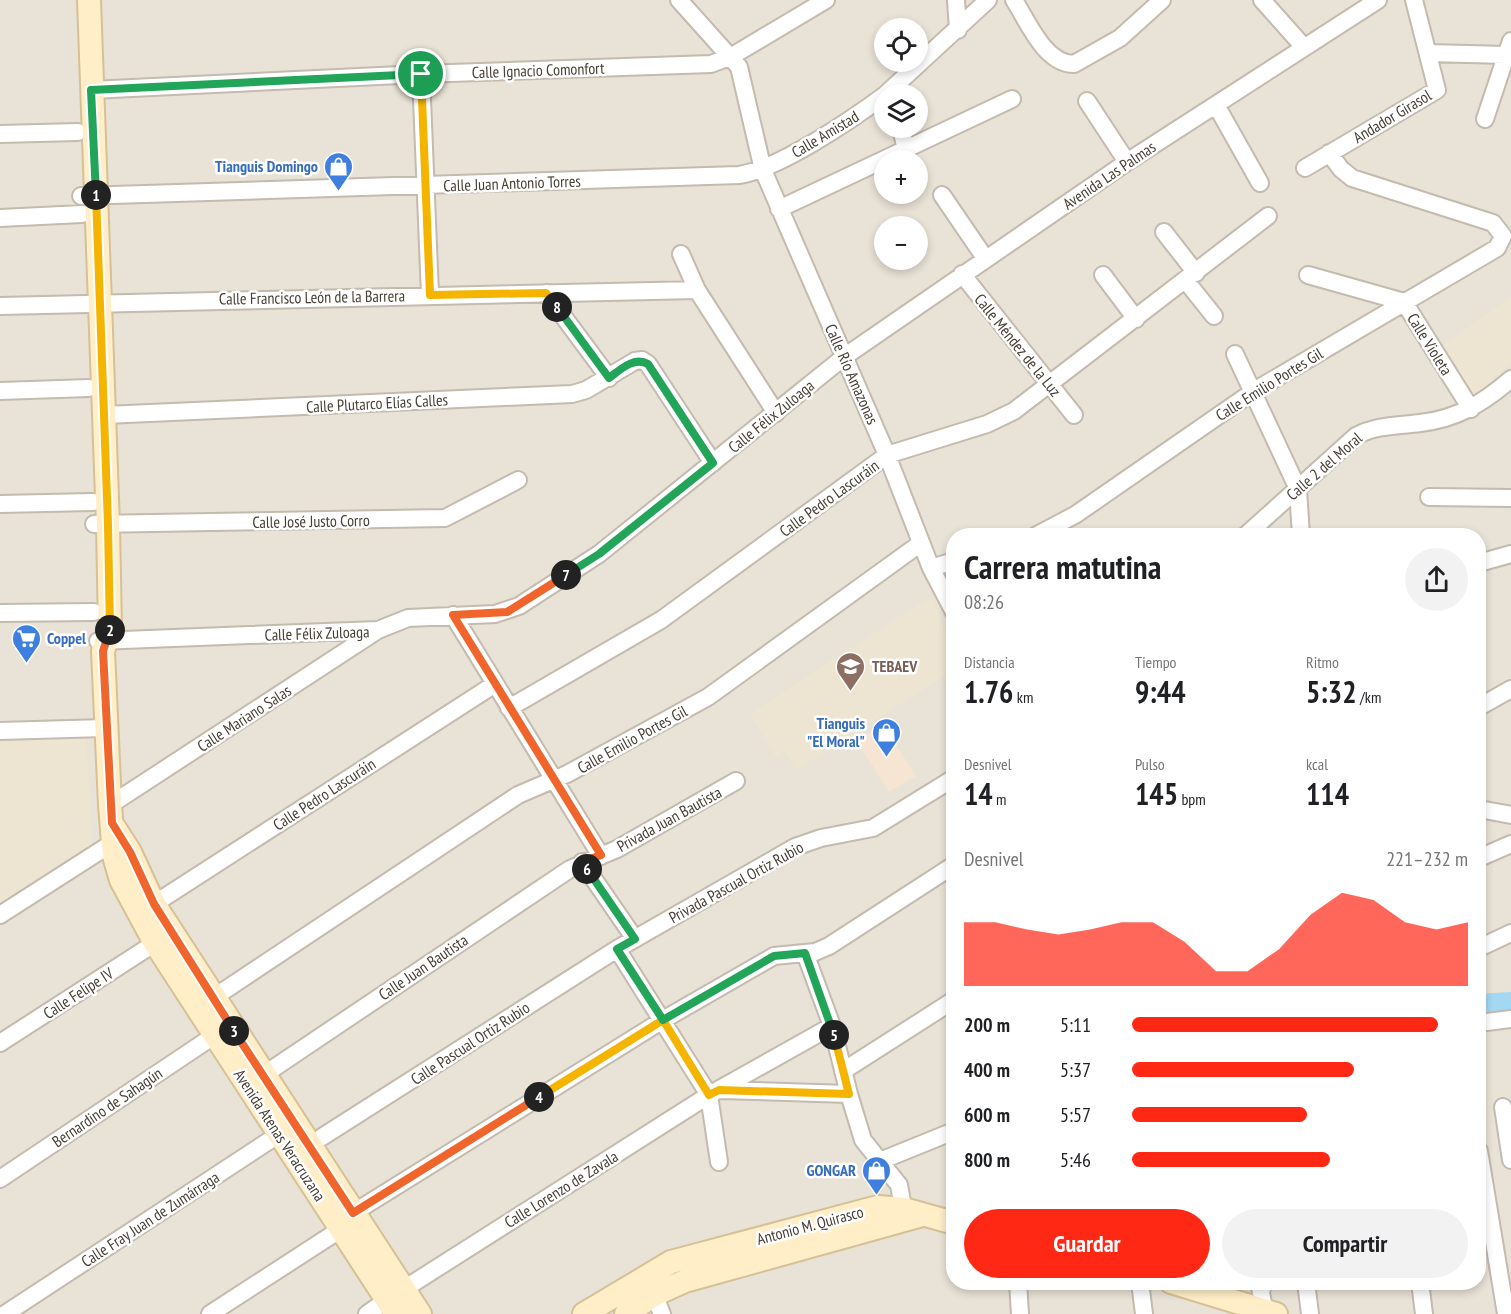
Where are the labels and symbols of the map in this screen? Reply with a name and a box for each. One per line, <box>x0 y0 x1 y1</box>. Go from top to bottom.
pin <box>395 48 446 99</box>
street label: Calle Ignacio Comonfort <box>471 58 605 82</box>
street label: Andador Girasol <box>1349 85 1435 147</box>
street label: Calle Amistad <box>788 106 862 162</box>
street label: Avenida Las Palmas <box>1059 137 1159 213</box>
shop icon: Tianguis Domingo <box>323 150 355 192</box>
place label: Tianguis Domingo <box>215 156 318 176</box>
street label: Calle Juan Antonio Torres <box>443 171 581 195</box>
pin: 1 <box>81 180 111 210</box>
street label: Calle Francisco León de la Barrera <box>219 285 405 309</box>
street label: Calle Méndez de la Luz <box>970 290 1066 401</box>
pin: 8 <box>542 292 572 322</box>
street label: Calle Violeta <box>1403 309 1457 379</box>
street label: Calle Río Amazonas <box>821 321 883 427</box>
street label: Calle Emilio Portes Gil <box>1212 343 1326 425</box>
street label: Calle Félix Zuloaga <box>724 375 818 457</box>
street label: Calle Plutarco Elías Calles <box>306 389 448 417</box>
street label: Calle 2 del Moral <box>1282 427 1366 504</box>
street label: Calle Pedro Lascuráin <box>775 455 883 541</box>
street label: Calle José Justo Corro <box>252 510 370 532</box>
pin: 7 <box>551 560 581 590</box>
pin: 2 <box>95 615 125 645</box>
street label: Calle Félix Zuloaga <box>264 621 370 645</box>
supermarket icon: Coppel <box>10 622 42 664</box>
place label: Coppel <box>47 628 86 648</box>
school or university icon: TEBAEV <box>835 650 867 692</box>
place label: TEBAEV <box>872 656 918 676</box>
street label: Calle Mariano Salas <box>193 680 295 756</box>
street label: Calle Emilio Portes Gil <box>574 700 691 777</box>
place label: Tianguis "El Moral" <box>807 713 865 751</box>
shop icon: Tianguis "El Moral" <box>870 716 902 758</box>
street label: Calle Pedro Lascuráin <box>269 753 379 835</box>
street label: Privada Juan Bautista <box>613 782 725 856</box>
street label: Privada Pascual Ortiz Rubio <box>665 837 807 927</box>
pin: 6 <box>572 854 602 884</box>
street label: Calle Juan Bautista <box>374 930 472 1004</box>
street label: Calle Felipe IV <box>39 963 117 1023</box>
street label: Calle Pascual Ortiz Rubio <box>407 997 533 1089</box>
pin: 3 <box>219 1016 249 1046</box>
pin: 5 <box>819 1020 849 1050</box>
street label: Bernardino de Sahagún <box>48 1063 166 1151</box>
street label: Avenida Atenas Veracruzana <box>230 1065 330 1205</box>
pin: 4 <box>524 1082 554 1112</box>
street label: Calle Lorenzo de Zavala <box>500 1146 622 1232</box>
shop icon: GONGAR <box>861 1154 893 1196</box>
place label: GONGAR <box>806 1160 856 1180</box>
street label: Calle Fray Juan de Zumárraga <box>77 1167 223 1271</box>
street label: Antonio M. Quirasco <box>754 1201 866 1249</box>

